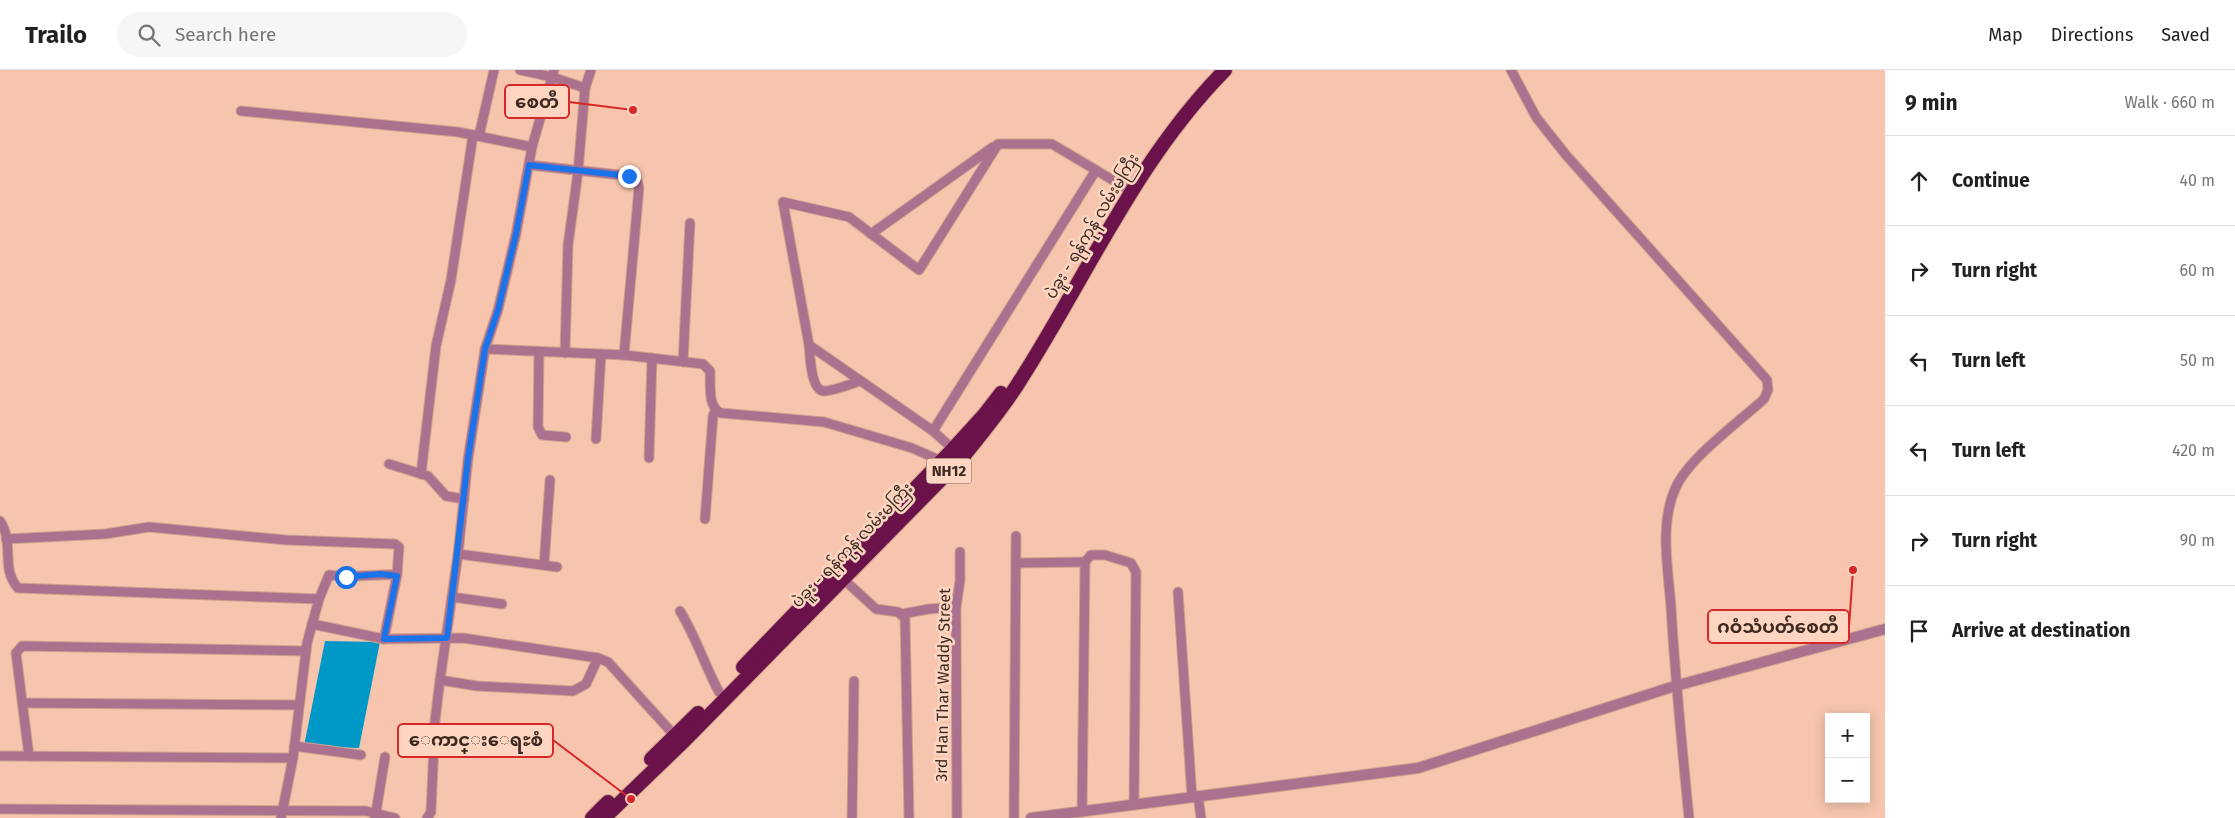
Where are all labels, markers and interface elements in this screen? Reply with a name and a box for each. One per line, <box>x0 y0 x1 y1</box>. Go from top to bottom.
search box <box>117 12 467 57</box>
text: Trailo <box>25 21 87 49</box>
icon: search <box>135 21 163 49</box>
text: Search here <box>175 23 276 46</box>
text: Map <box>1988 24 2023 46</box>
text: Directions <box>2051 24 2133 46</box>
text: Saved <box>2161 24 2210 46</box>
callout: စေတီ <box>505 85 569 118</box>
text: စေတီ <box>515 90 559 113</box>
text: 9 min <box>1905 90 1958 116</box>
text: Walk · 660 m <box>2125 93 2215 112</box>
street label: ပဲခူး - ရန်ကုန် လမ်းမကြီး <box>1039 149 1147 305</box>
route end <box>618 165 641 188</box>
icon: ahead <box>1905 167 1933 195</box>
text: Continue <box>1952 169 2030 192</box>
text: 40 m <box>2180 171 2215 190</box>
icon: right <box>1905 257 1933 285</box>
text: Turn right <box>1952 259 2037 282</box>
text: 60 m <box>2180 261 2215 280</box>
icon: left <box>1905 347 1933 375</box>
text: Turn left <box>1952 349 2026 372</box>
text: 50 m <box>2180 351 2215 370</box>
icon: left <box>1905 437 1933 465</box>
text: Turn left <box>1952 439 2026 462</box>
text: 420 m <box>2172 441 2215 460</box>
road number: NH12 <box>926 458 972 484</box>
street label: ပဲခူး - ရန်ကုန် လမ်းမကြီး <box>786 477 920 615</box>
icon: right <box>1905 527 1933 555</box>
text: Turn right <box>1952 529 2037 552</box>
text: 90 m <box>2180 531 2215 550</box>
route start <box>335 566 358 589</box>
street label: 3rd Han Thar Waddy Street <box>932 588 954 782</box>
callout: ဂဝံသံပတ်စေတီ <box>1708 610 1849 643</box>
text: ဂဝံသံပတ်စေတီ <box>1717 615 1839 638</box>
icon: arrive <box>1905 617 1933 645</box>
text: Arrive at destination <box>1952 619 2131 642</box>
map controls <box>1825 713 1870 803</box>
button: + <box>1825 713 1870 758</box>
callout: ေကာင္းေရႊစံ <box>398 724 553 757</box>
text: ေကာင္းေရႊစံ <box>409 729 543 754</box>
button: − <box>1825 758 1870 803</box>

